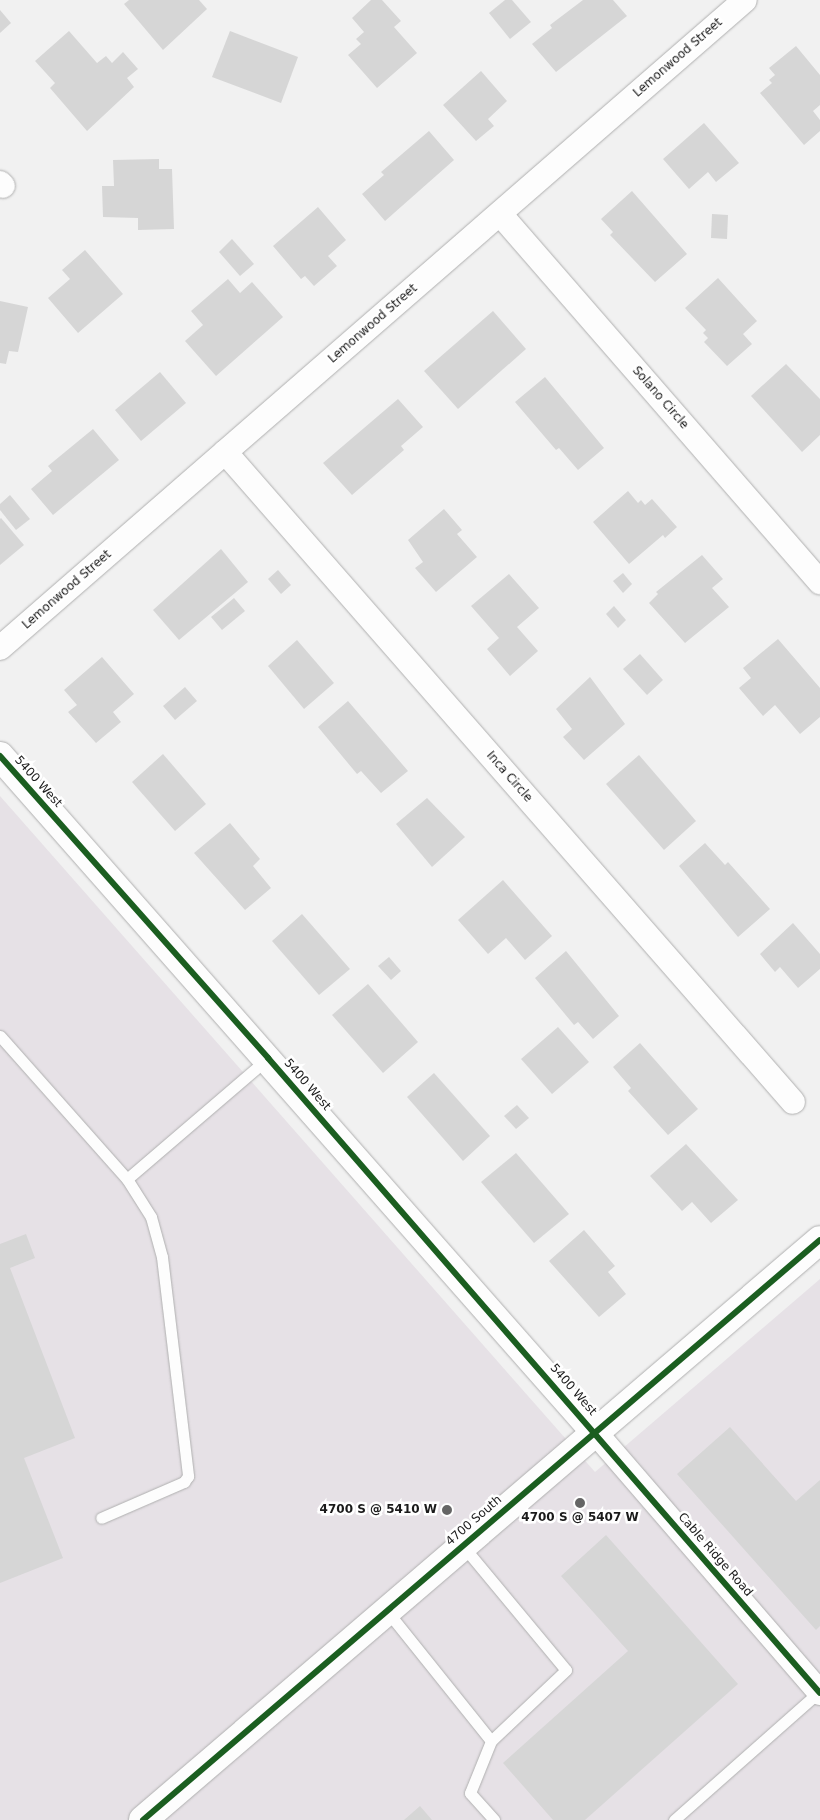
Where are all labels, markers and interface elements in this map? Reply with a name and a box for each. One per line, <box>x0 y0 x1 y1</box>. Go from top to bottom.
street label: Lemonwood Street <box>631 16 725 100</box>
street label: Lemonwood Street <box>326 282 420 366</box>
street label: Solano Circle <box>629 364 691 432</box>
street label: Lemonwood Street <box>20 548 114 632</box>
street label: Inca Circle <box>483 749 535 805</box>
street label: 5400 West <box>11 753 65 811</box>
street label: 5400 West <box>281 1056 333 1114</box>
street label: 5400 West <box>547 1361 599 1419</box>
street label: 4700 South <box>443 1493 505 1549</box>
marker: 4700 S @ 5407 W <box>574 1497 586 1509</box>
place label: 4700 S @ 5410 W <box>320 1503 437 1517</box>
marker: 4700 S @ 5410 W <box>441 1504 453 1516</box>
street label: Cable Ridge Road <box>675 1510 755 1600</box>
place label: 4700 S @ 5407 W <box>521 1511 639 1525</box>

